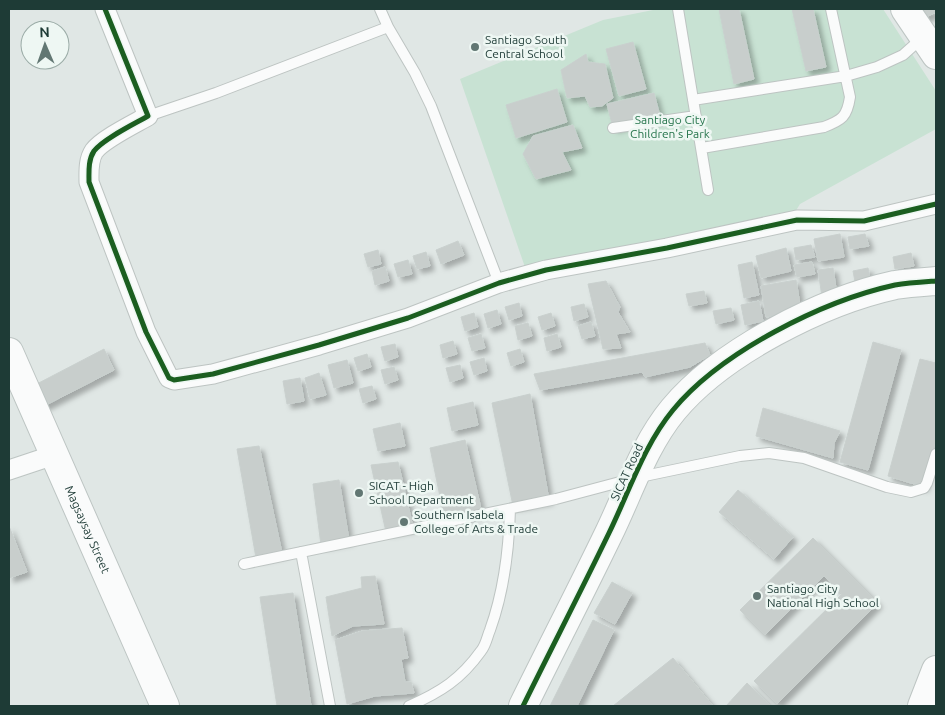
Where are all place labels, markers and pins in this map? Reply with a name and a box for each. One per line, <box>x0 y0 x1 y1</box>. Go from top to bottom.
place label: Santiago South Central School <box>485 33 567 60</box>
marker: Santiago South Central School <box>469 41 481 53</box>
place label: SICAT - High School Department <box>369 479 474 506</box>
marker: SICAT - High School Department <box>353 487 365 499</box>
place label: Southern Isabela College of Arts & Trade <box>414 508 538 535</box>
marker: Southern Isabela College of Arts & Trade <box>398 516 410 528</box>
place label: Santiago City National High School <box>767 582 879 609</box>
marker: Santiago City National High School <box>751 590 763 602</box>

